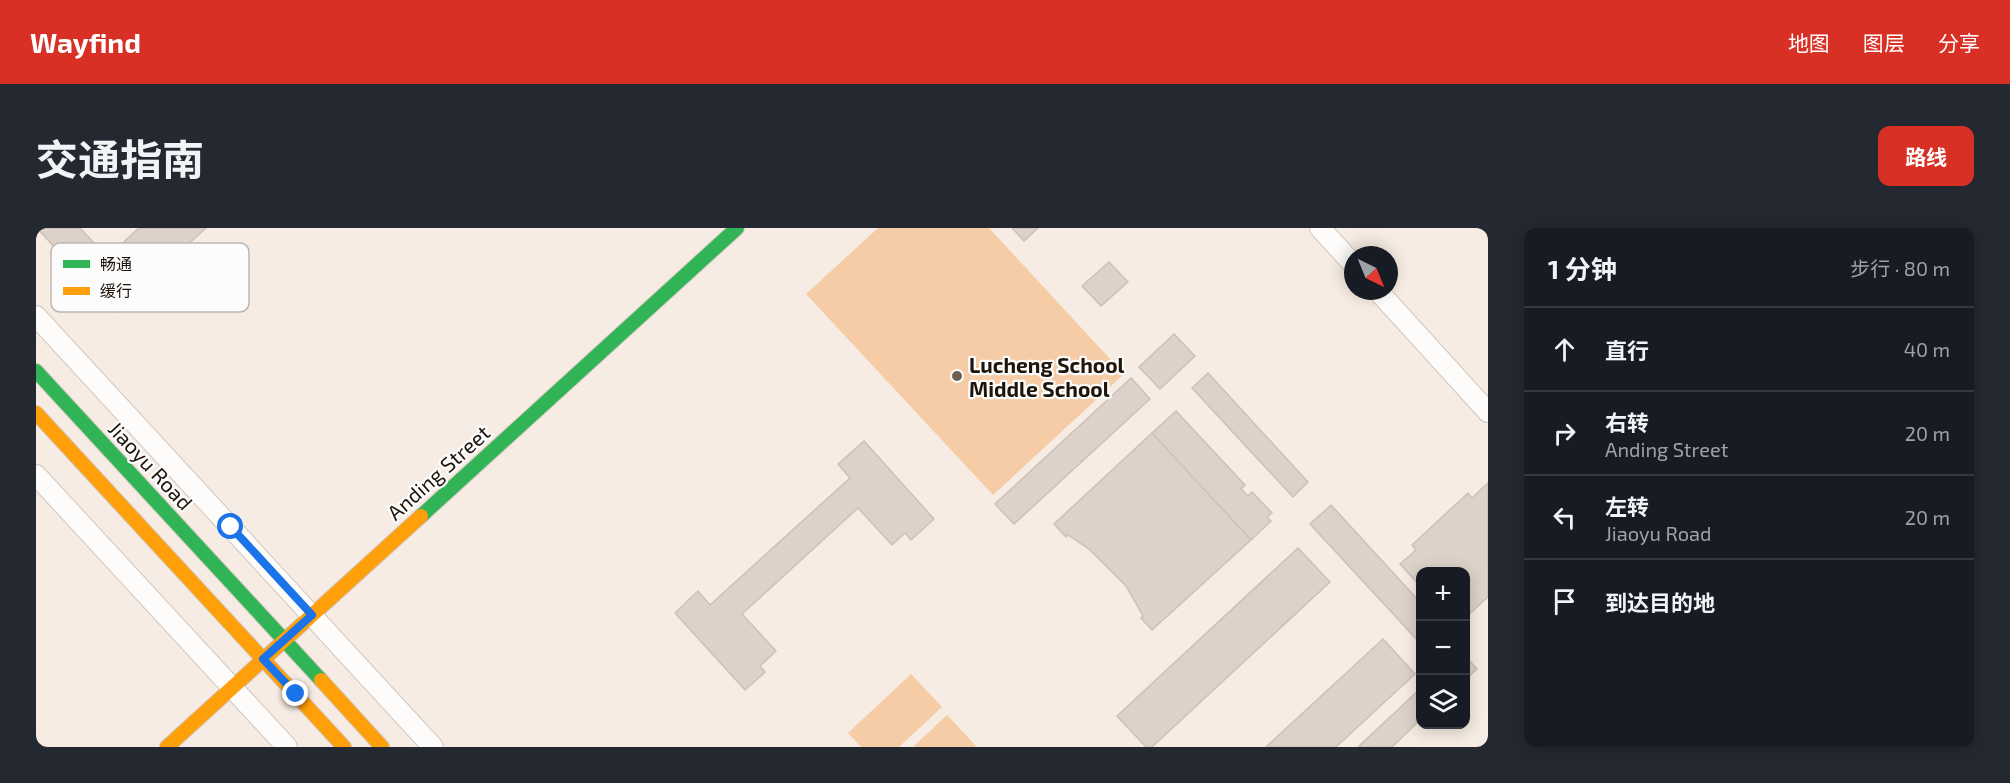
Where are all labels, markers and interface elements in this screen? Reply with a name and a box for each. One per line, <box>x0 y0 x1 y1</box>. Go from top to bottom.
text: Wayfind <box>30 25 141 59</box>
text: 地图 <box>1788 30 1830 55</box>
text: 图层 <box>1863 30 1905 55</box>
text: 分享 <box>1938 30 1980 55</box>
button: 路线 <box>1878 126 1974 186</box>
text: 交通指南 <box>36 133 204 183</box>
legend <box>51 243 249 312</box>
north arrow <box>1344 246 1398 300</box>
text: 1 分钟 <box>1548 253 1617 284</box>
text: 畅通 <box>100 254 132 273</box>
text: 步行 · 80 m <box>1850 256 1950 280</box>
text: 缓行 <box>100 281 132 300</box>
icon: ahead <box>1548 333 1581 366</box>
text: 直行 <box>1605 337 1649 363</box>
text: 40 m <box>1904 337 1950 361</box>
place label: Lucheng School Middle School <box>969 352 1125 401</box>
marker: Lucheng School Middle School <box>950 369 964 383</box>
text: 右转 <box>1605 409 1649 435</box>
street label: Jiaoyu Road <box>104 416 198 514</box>
icon: right <box>1548 417 1581 450</box>
street label: Anding Street <box>382 419 494 525</box>
text: 20 m <box>1905 421 1950 445</box>
text: Anding Street <box>1605 437 1728 461</box>
text: 左转 <box>1605 493 1649 519</box>
icon: left <box>1548 501 1581 534</box>
text: 20 m <box>1905 505 1950 529</box>
route start <box>217 513 243 539</box>
text: Jiaoyu Road <box>1605 521 1711 545</box>
map controls <box>1416 567 1470 729</box>
button: + <box>1416 567 1470 621</box>
icon: arrive <box>1548 585 1581 618</box>
text: 到达目的地 <box>1605 589 1715 615</box>
button: − <box>1416 621 1470 675</box>
button: layers <box>1416 675 1470 729</box>
route end <box>282 680 308 706</box>

